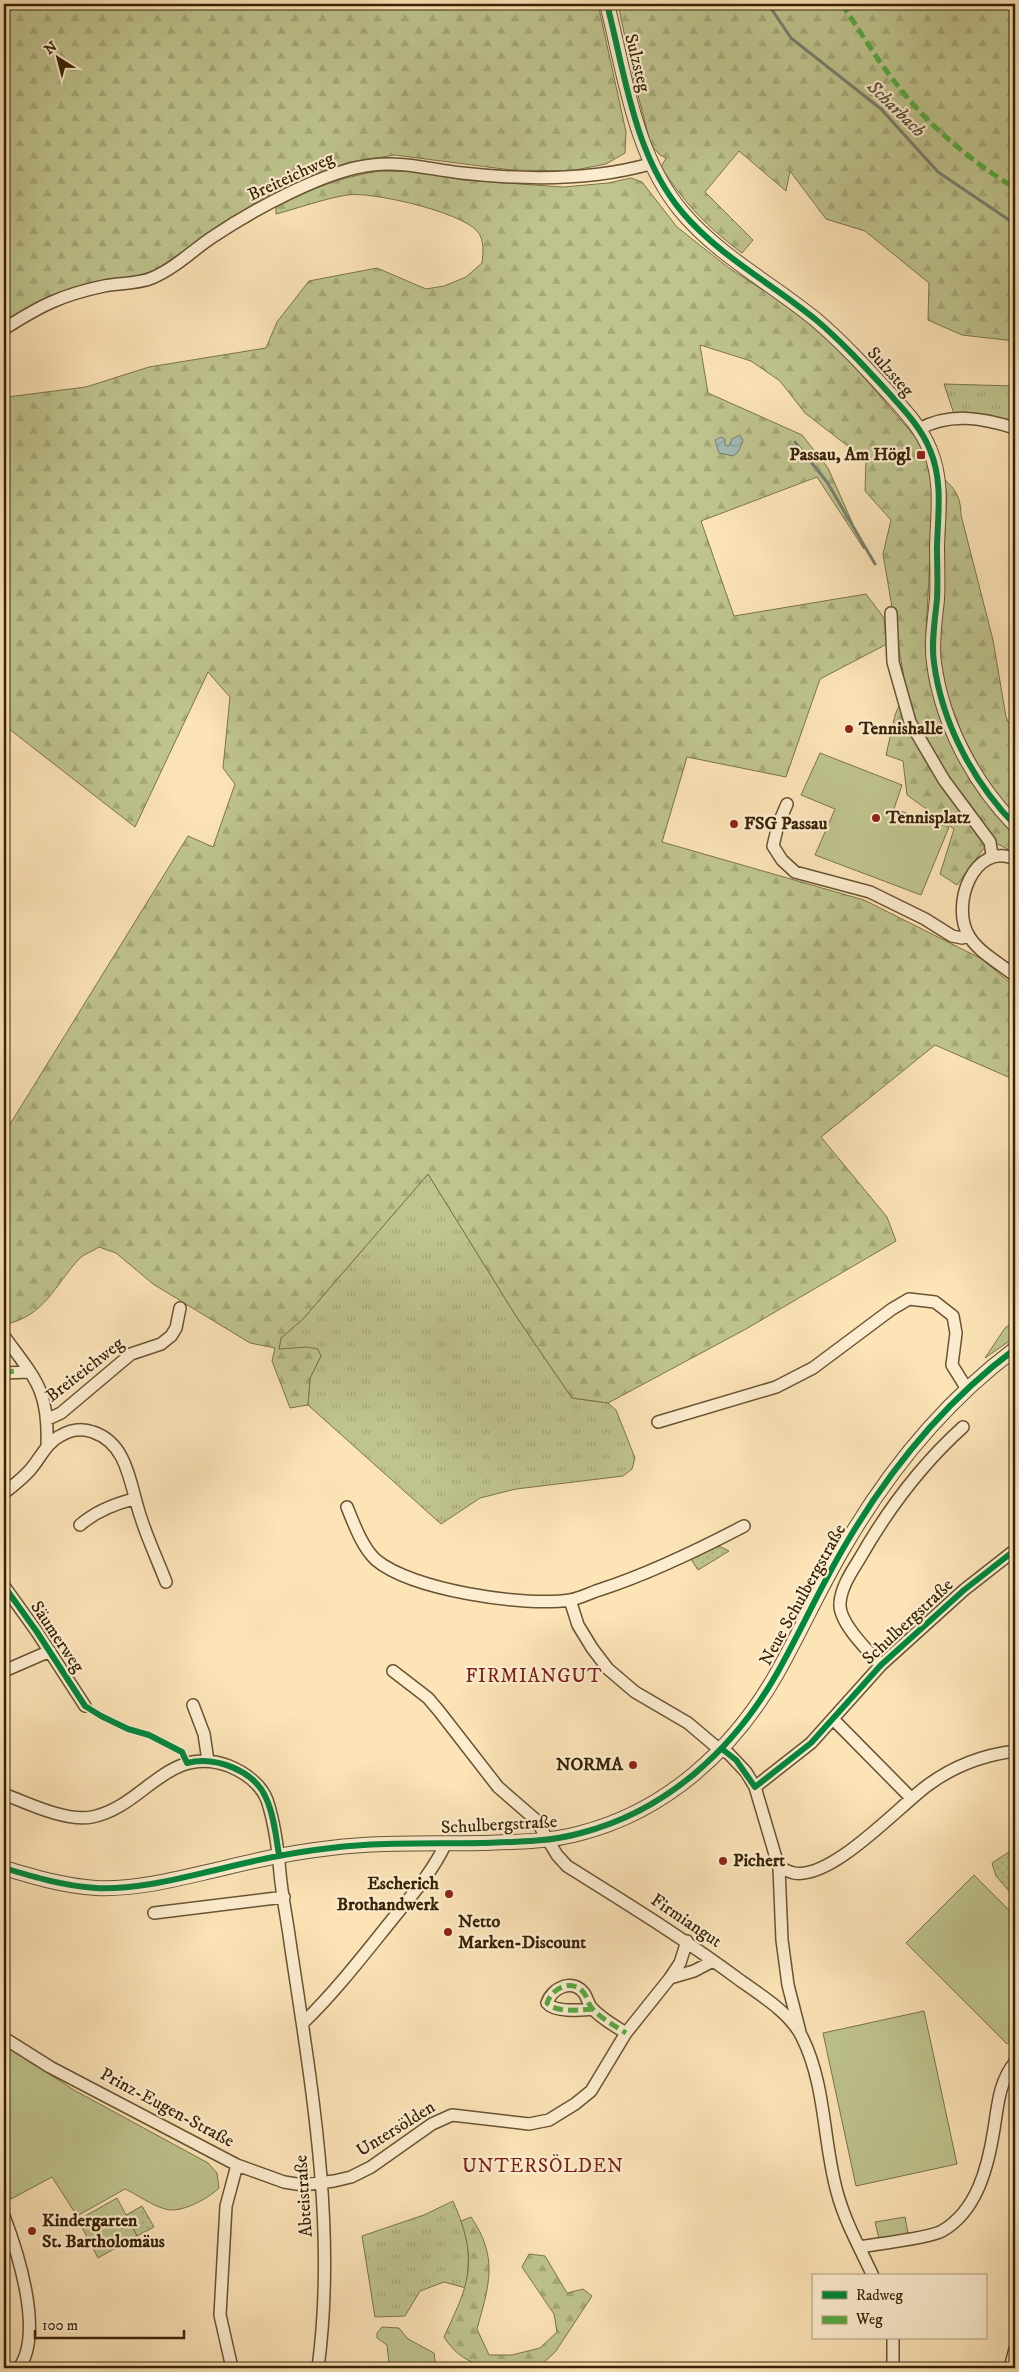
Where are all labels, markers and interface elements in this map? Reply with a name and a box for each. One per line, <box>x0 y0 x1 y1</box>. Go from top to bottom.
north arrow <box>32 32 82 82</box>
street label: Sulzsteg <box>619 32 655 95</box>
text: N <box>41 37 61 59</box>
water label: Scharbach <box>861 75 930 143</box>
street label: Breiteichweg <box>244 147 338 207</box>
street label: Sulzsteg <box>862 343 918 402</box>
place label: Passau, Am Högl <box>789 444 912 466</box>
marker: Passau, Am Högl <box>915 449 927 461</box>
place label: Tennishalle <box>858 718 944 740</box>
marker: Tennishalle <box>843 723 855 735</box>
place label: Tennisplatz <box>885 807 970 829</box>
marker: Tennisplatz <box>870 812 882 824</box>
place label: FSG Passau <box>744 813 828 835</box>
marker: FSG Passau <box>728 818 740 830</box>
street label: Breiteichweg <box>42 1333 128 1407</box>
street label: Neue Schulbergstraße <box>755 1520 851 1670</box>
street label: Schulbergstraße <box>858 1574 958 1670</box>
street label: Säumerweg <box>25 1597 89 1677</box>
district label: FIRMIANGUT <box>465 1665 603 1688</box>
place label: NORMA <box>556 1754 624 1776</box>
marker: NORMA <box>627 1759 639 1771</box>
street label: Schulbergstraße <box>440 1811 558 1839</box>
place label: Pichert <box>733 1850 785 1872</box>
marker: Pichert <box>717 1855 729 1867</box>
place label: Escherich Brothandwerk <box>337 1873 440 1916</box>
marker: Escherich Brothandwerk <box>443 1888 455 1900</box>
street label: Firmiangut <box>646 1889 726 1953</box>
place label: Netto Marken-Discount <box>458 1911 586 1954</box>
marker: Netto Marken-Discount <box>442 1926 454 1938</box>
street label: Prinz-Eugen-Straße <box>96 2063 238 2153</box>
street label: Untersölden <box>353 2096 440 2162</box>
street label: Abteistraße <box>290 2154 318 2238</box>
district label: UNTERSÖLDEN <box>462 2154 624 2178</box>
place label: Kindergarten St. Bartholomäus <box>42 2210 165 2253</box>
marker: Kindergarten St. Bartholomäus <box>26 2225 38 2237</box>
legend <box>812 2274 986 2340</box>
text: Radweg <box>856 2286 904 2305</box>
scale bar <box>35 2307 184 2339</box>
text: Weg <box>855 2310 883 2329</box>
text: 100 m <box>42 2316 78 2335</box>

